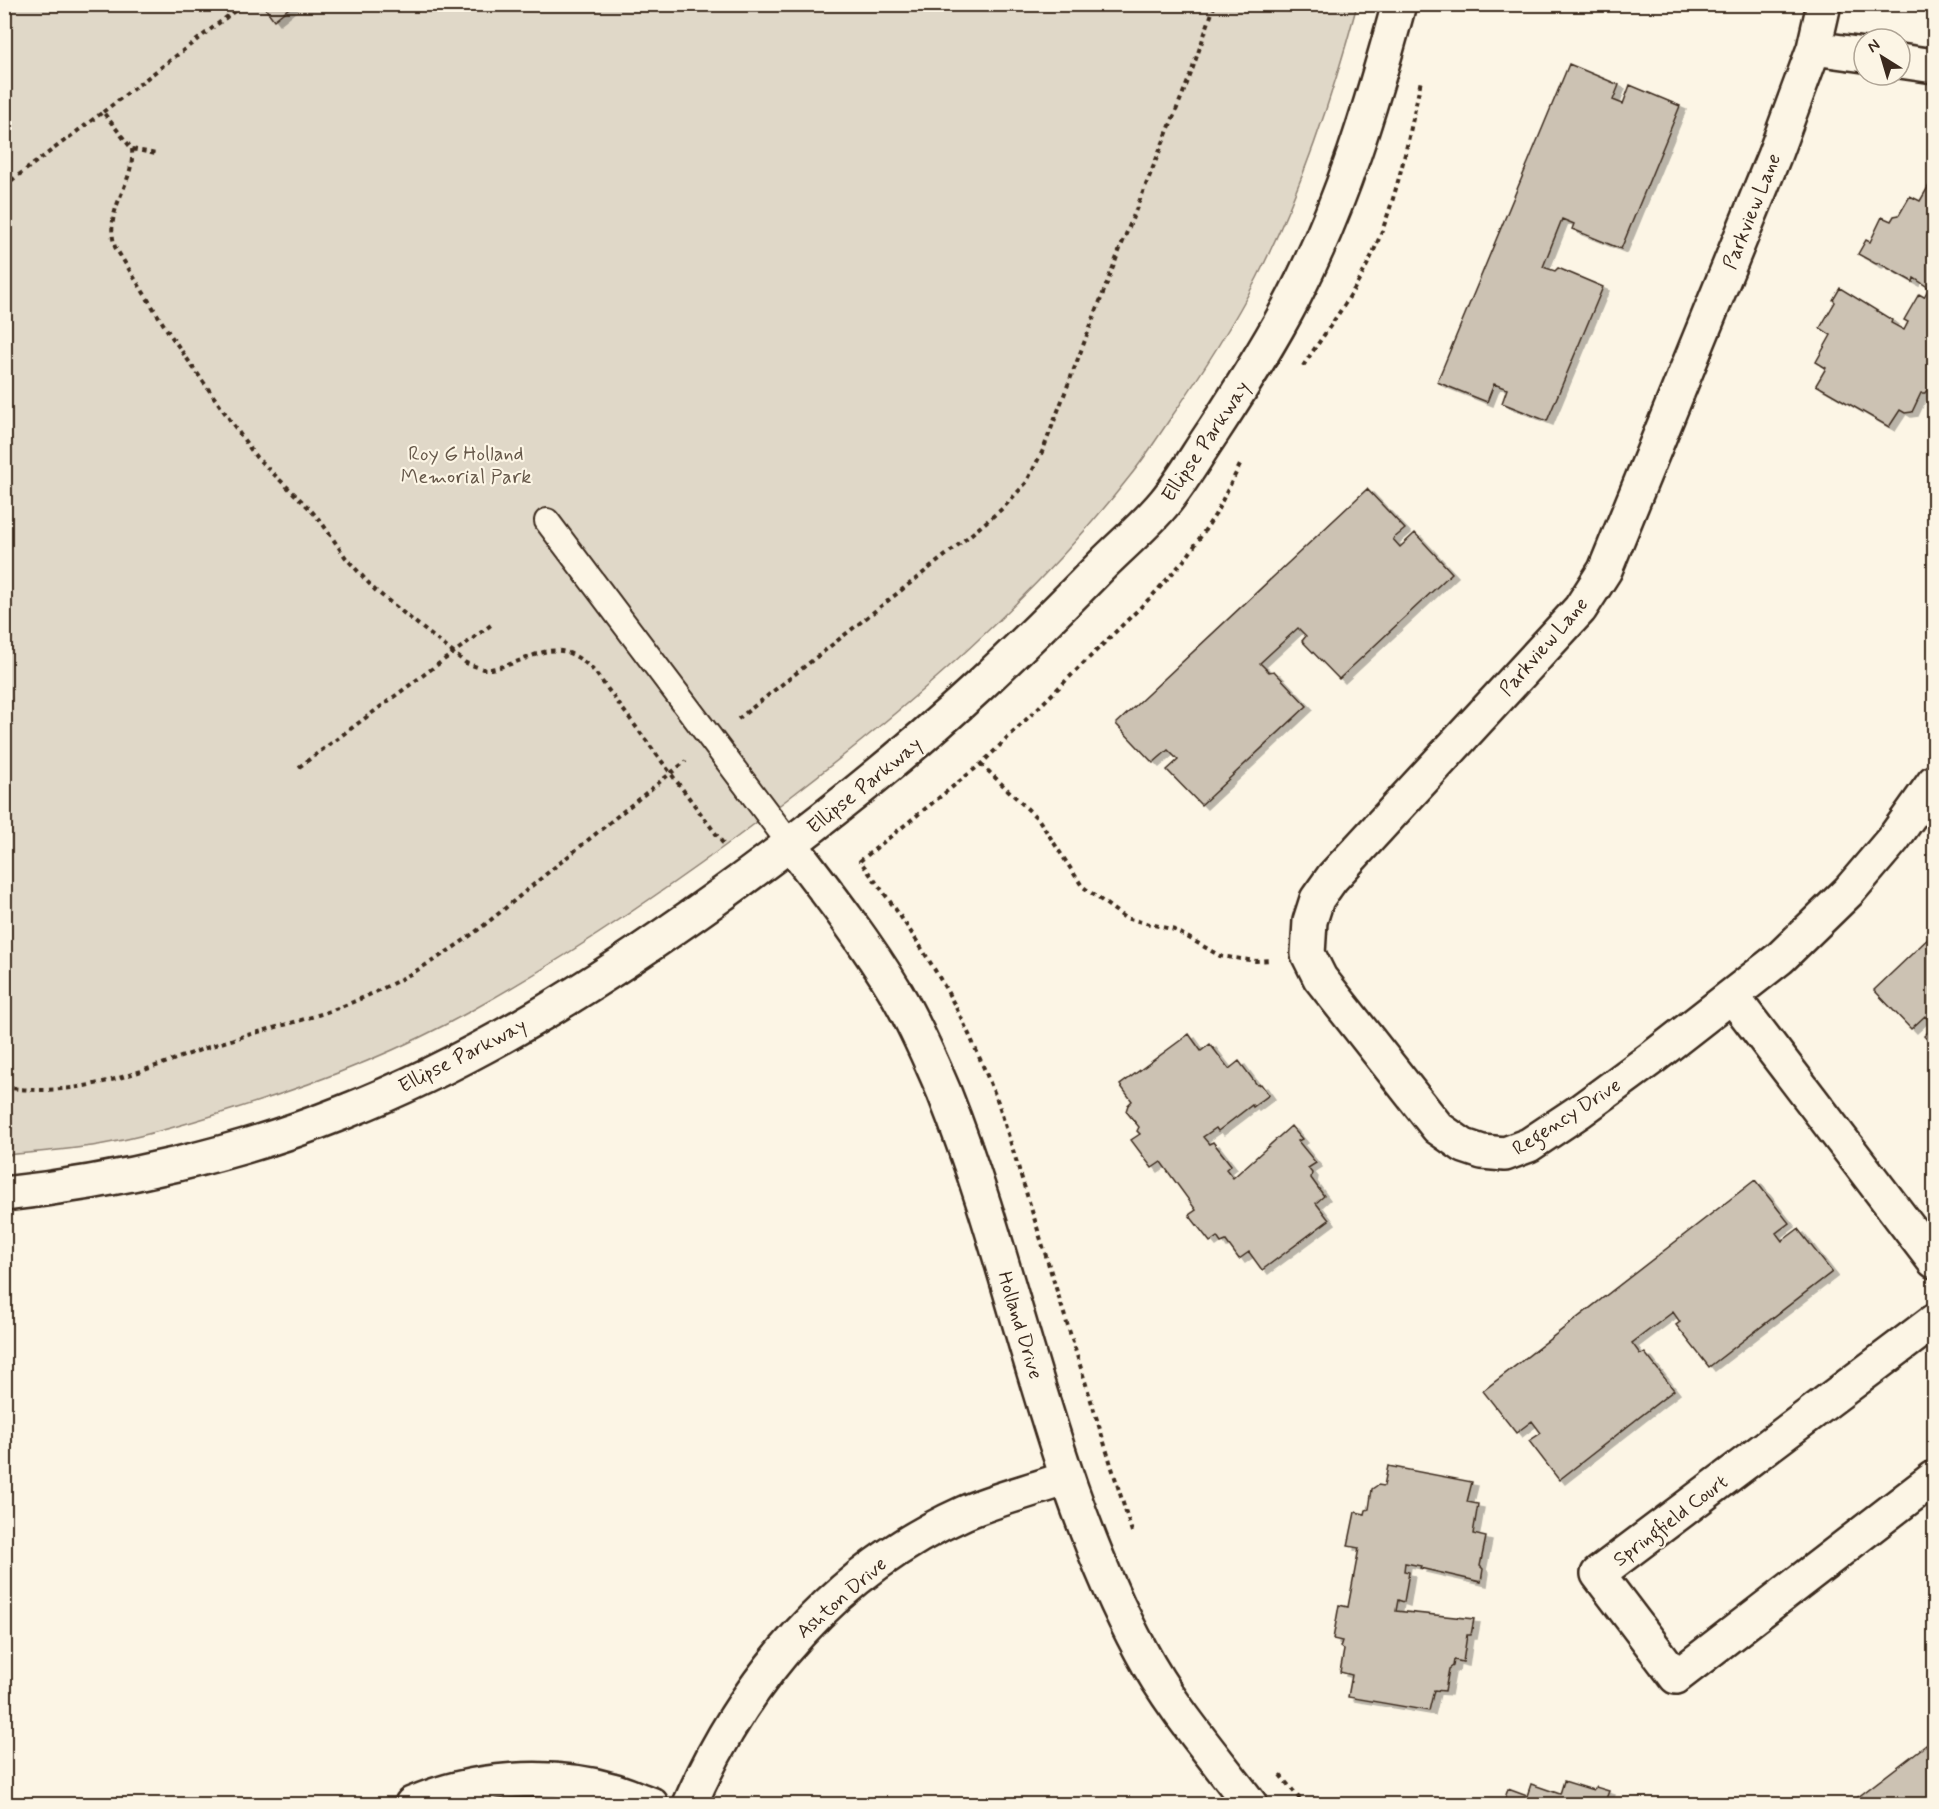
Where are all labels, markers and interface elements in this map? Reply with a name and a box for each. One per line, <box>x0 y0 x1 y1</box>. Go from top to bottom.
north arrow <box>1852 27 1912 87</box>
text: N <box>1863 35 1884 58</box>
street label: Parkview Lane <box>1717 150 1788 274</box>
street label: Ellipse Parkway <box>1156 376 1257 508</box>
park label: Roy G Holland Memorial Park <box>401 441 531 491</box>
street label: Parkview Lane <box>1494 592 1595 702</box>
street label: Ellipse Parkway <box>802 731 928 841</box>
street label: Ellipse Parkway <box>394 1012 531 1100</box>
street label: Regency Drive <box>1507 1072 1627 1164</box>
street label: Holland Drive <box>990 1268 1049 1383</box>
street label: Springfield Court <box>1608 1469 1735 1575</box>
street label: Ashton Drive <box>791 1551 893 1645</box>

